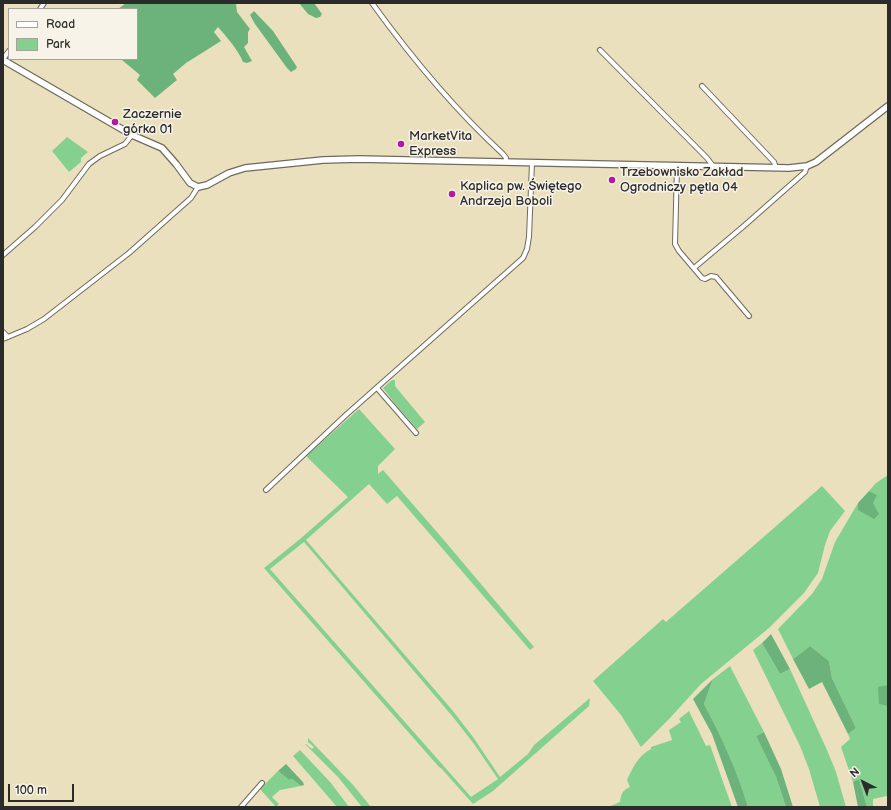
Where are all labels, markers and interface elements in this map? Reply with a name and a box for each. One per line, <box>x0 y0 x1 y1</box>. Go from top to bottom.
legend <box>8 8 138 60</box>
text: Road <box>46 17 75 32</box>
text: Park <box>46 37 70 52</box>
place label: Zaczernie górka 01 <box>123 107 182 138</box>
marker: Zaczernie górka 01 <box>110 117 120 127</box>
place label: MarketVita Express <box>409 129 472 160</box>
marker: MarketVita Express <box>396 139 406 149</box>
place label: Trzebownisko Zakład Ogrodniczy pętla 04 <box>620 165 743 196</box>
marker: Trzebownisko Zakład Ogrodniczy pętla 04 <box>607 175 617 185</box>
place label: Kaplica pw. Świętego Andrzeja Boboli <box>460 179 582 210</box>
marker: Kaplica pw. Świętego Andrzeja Boboli <box>447 189 457 199</box>
north arrow <box>843 762 883 802</box>
text: N <box>847 765 862 780</box>
scale bar <box>10 776 76 802</box>
text: 100 m <box>15 783 47 798</box>

